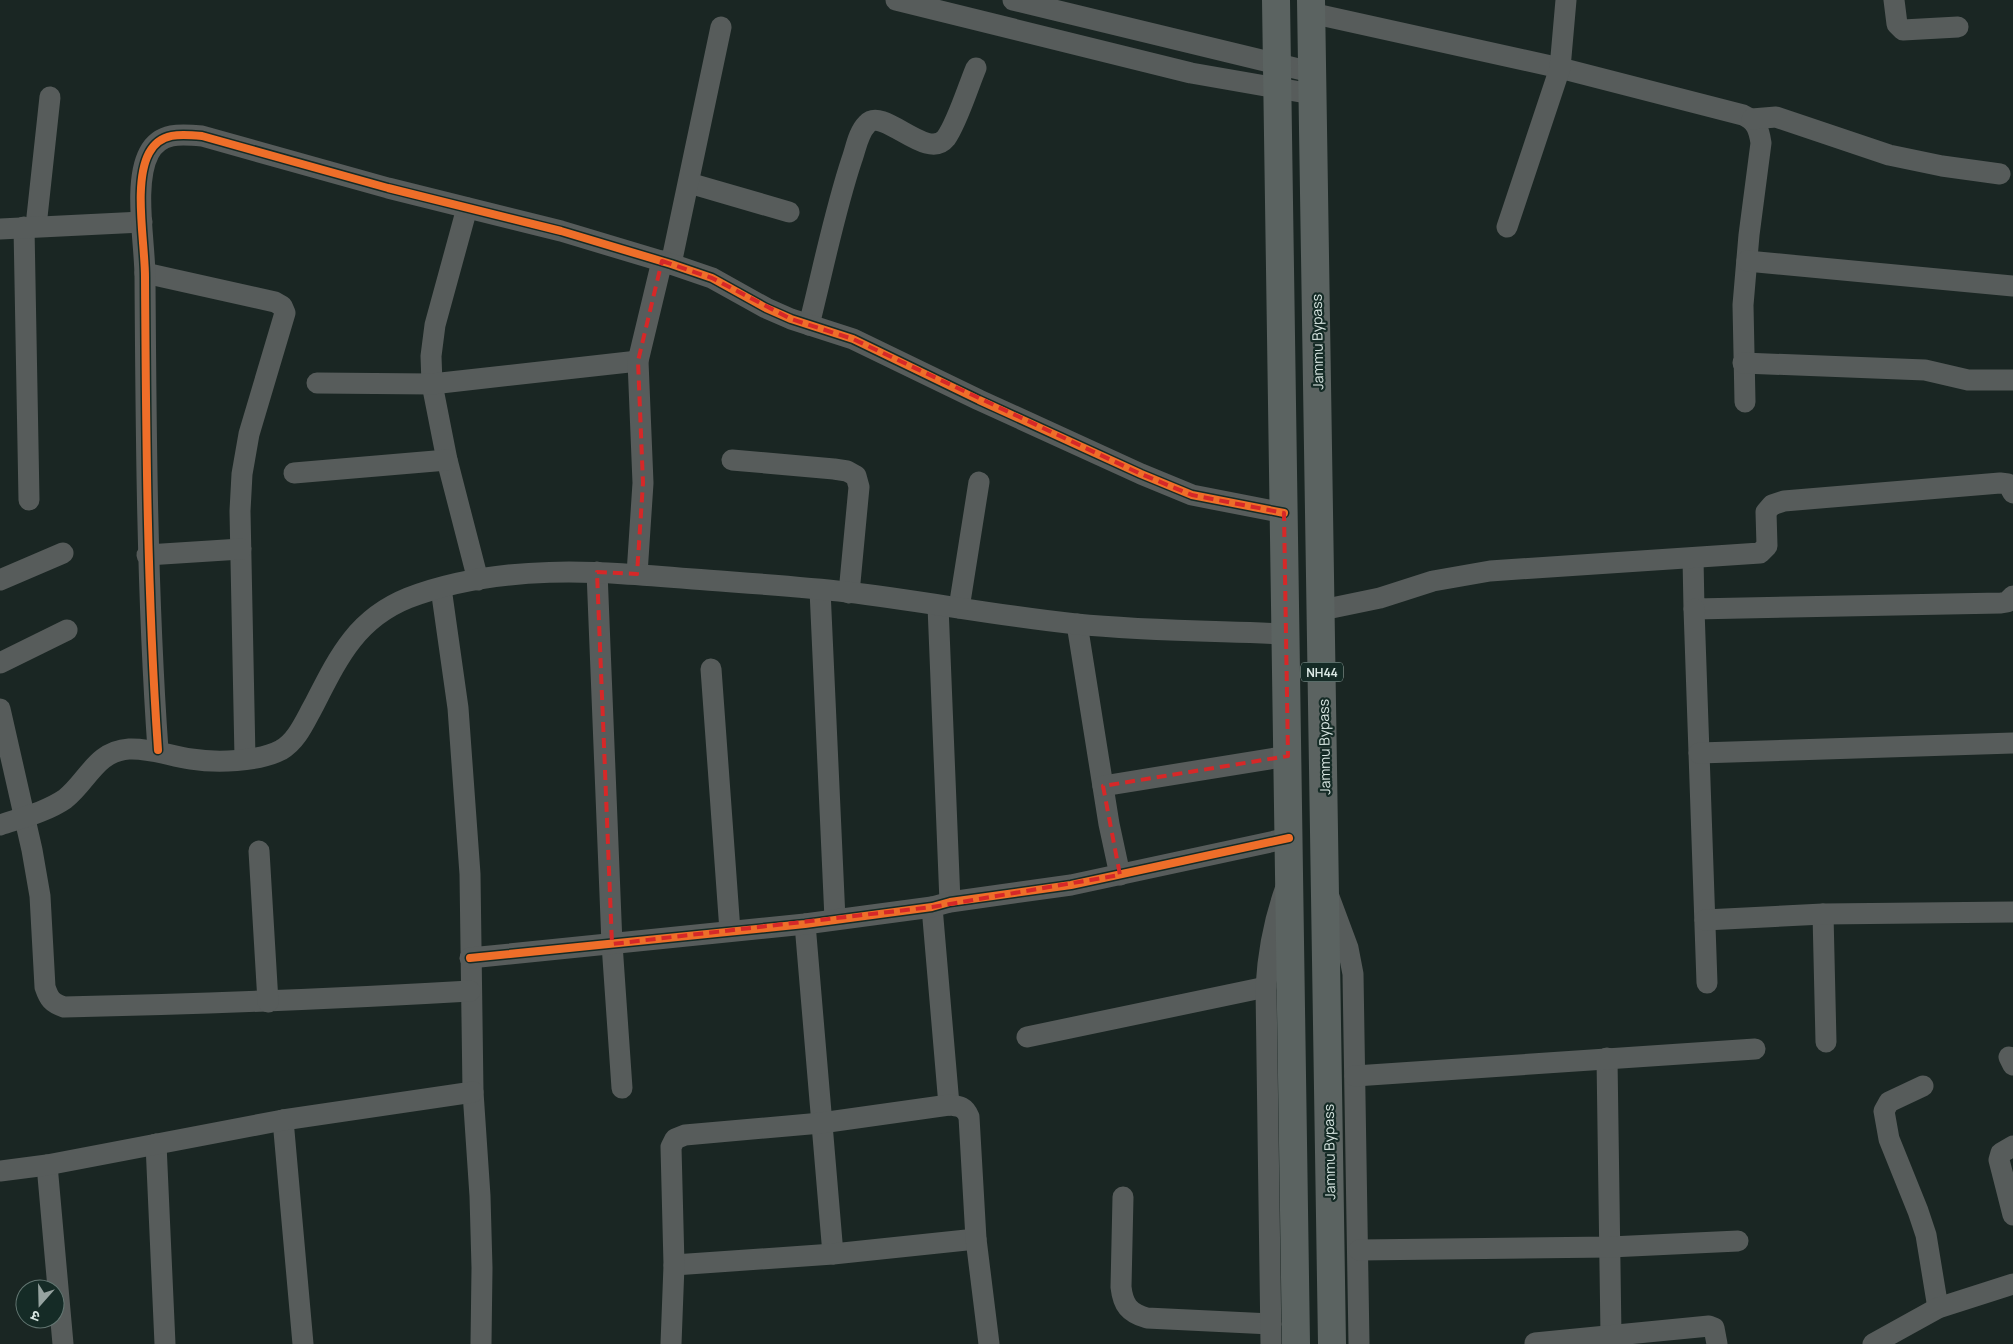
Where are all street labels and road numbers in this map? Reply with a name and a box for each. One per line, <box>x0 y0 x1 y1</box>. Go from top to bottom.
street label: Jammu Bypass <box>1307 294 1327 390</box>
road number: NH44 <box>1301 662 1343 682</box>
street label: Jammu Bypass <box>1314 699 1334 795</box>
street label: Jammu Bypass <box>1319 1104 1339 1200</box>

